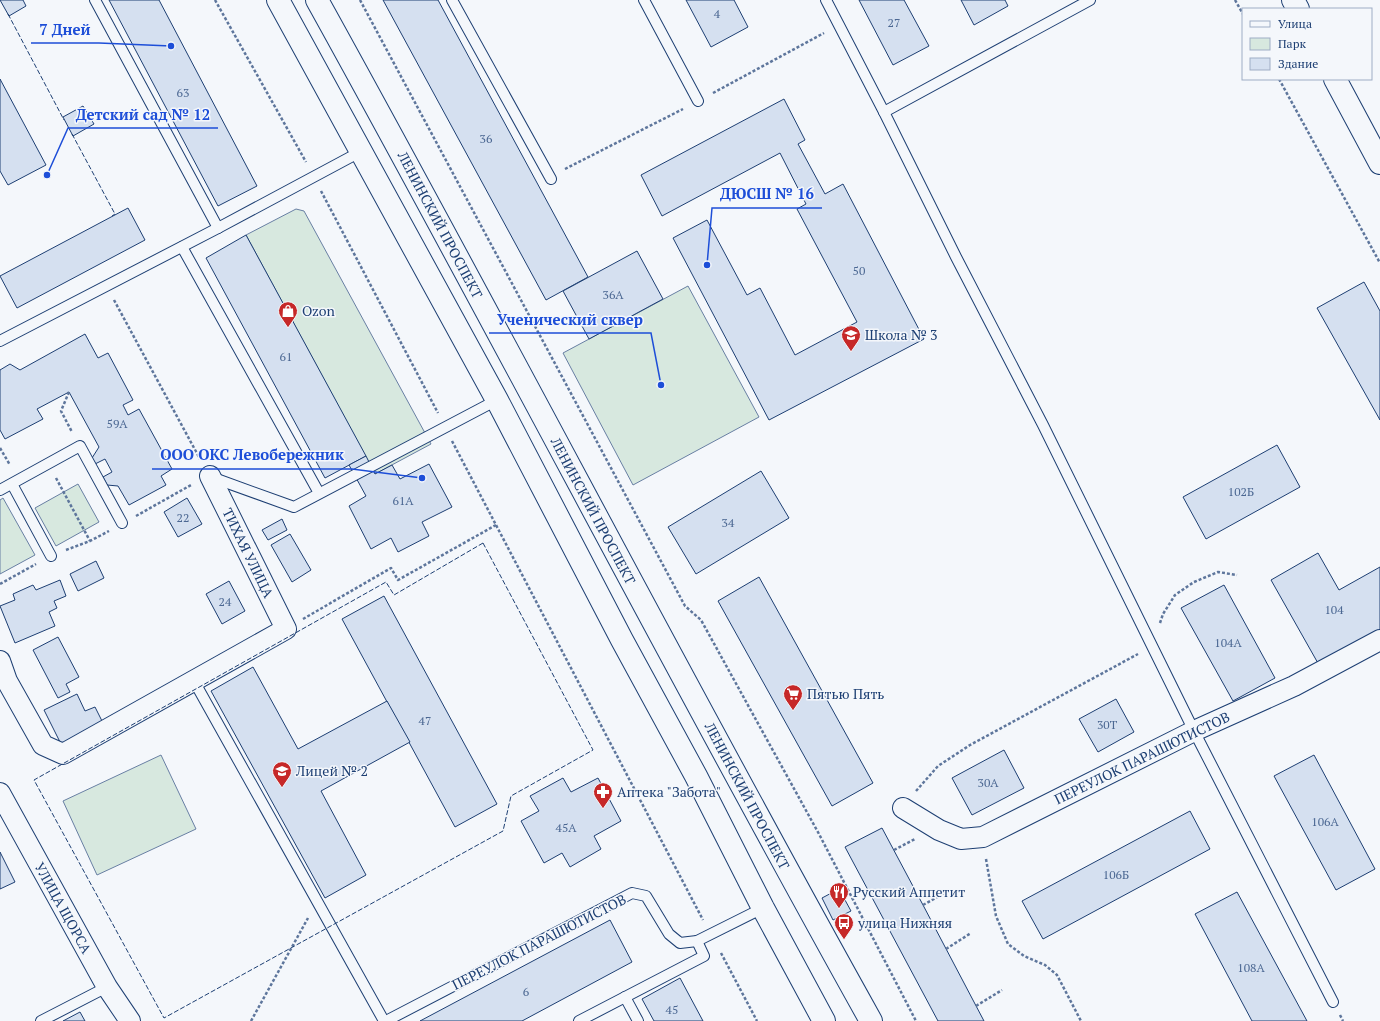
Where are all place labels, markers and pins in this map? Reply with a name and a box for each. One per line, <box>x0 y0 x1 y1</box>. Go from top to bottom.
callout: 7 Дней <box>31 16 99 43</box>
callout: Детский сад № 12 <box>68 101 218 128</box>
callout: ДЮСШ № 16 <box>712 181 822 208</box>
shop icon: Ozon <box>277 300 299 328</box>
place label: Ozon <box>302 301 336 320</box>
callout: Ученический сквер <box>489 306 651 333</box>
school or university icon: Школа № 3 <box>840 324 862 352</box>
place label: Школа № 3 <box>865 325 938 344</box>
callout: ООО ОКС Левобережник <box>152 442 352 469</box>
supermarket icon: Пятью Пять <box>782 683 804 711</box>
place label: Пятью Пять <box>807 684 884 703</box>
school or university icon: Лицей № 2 <box>271 760 293 788</box>
place label: Лицей № 2 <box>295 761 368 780</box>
pharmacy icon: Аптека "Забота" <box>592 781 614 809</box>
place label: Аптека "Забота" <box>617 782 721 801</box>
restaurant icon: Русский Аппетит <box>828 881 850 909</box>
place label: Русский Аппетит <box>853 882 965 901</box>
bus stop icon: улица Нижняя <box>833 912 855 940</box>
place label: улица Нижняя <box>857 913 952 932</box>

